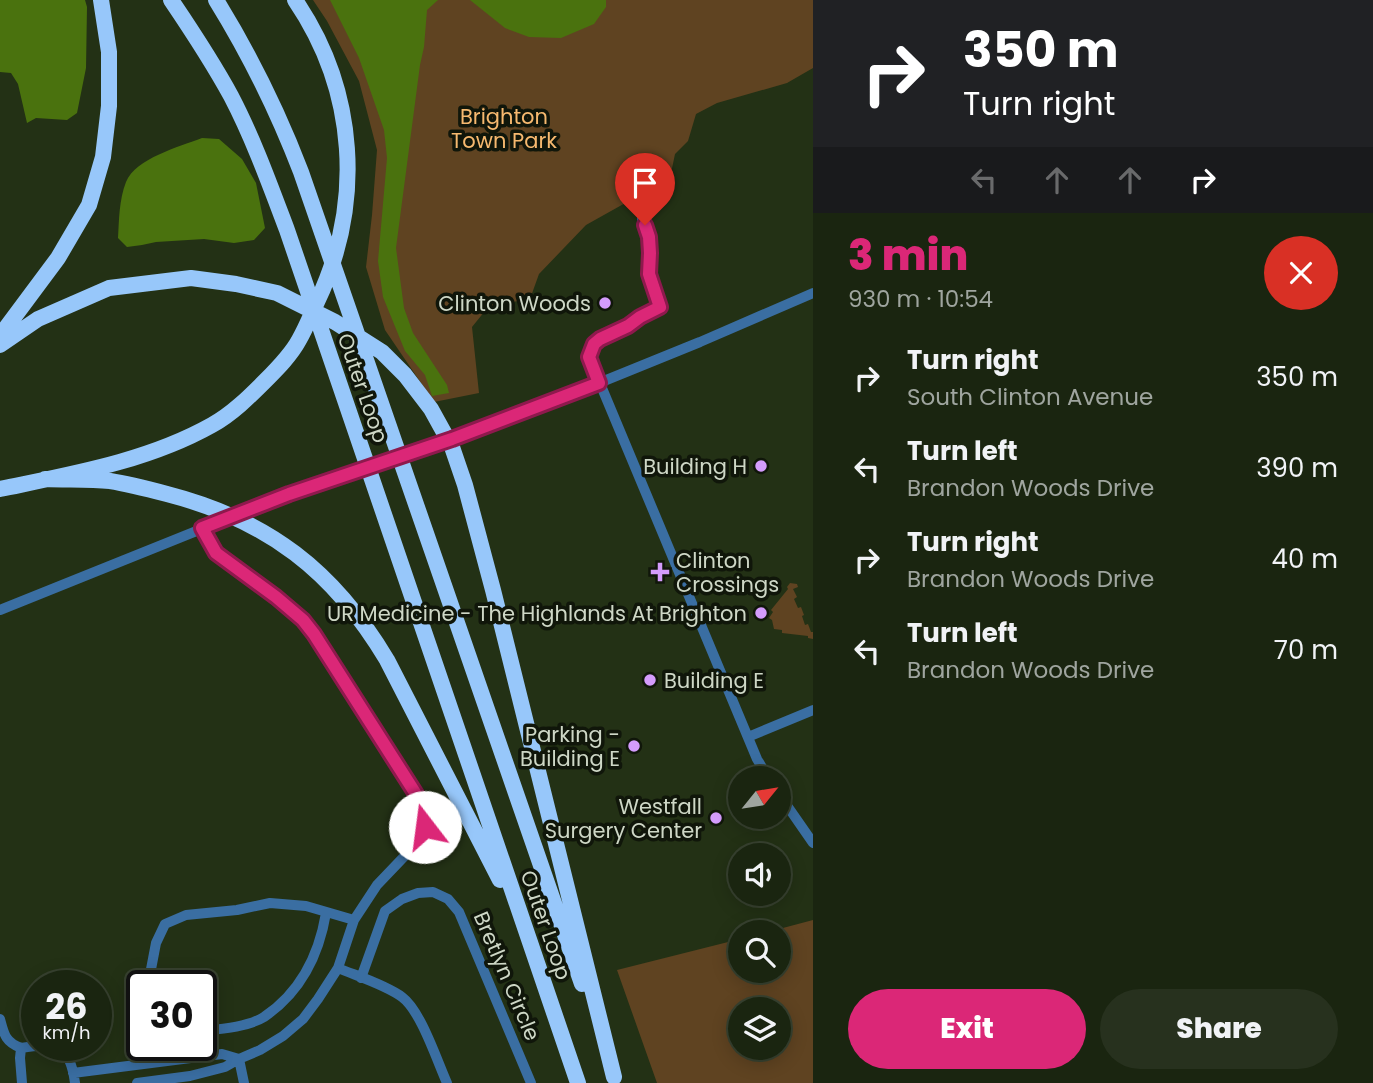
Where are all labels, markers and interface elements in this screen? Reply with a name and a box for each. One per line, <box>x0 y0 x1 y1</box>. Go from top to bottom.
text: 350 m <box>963 16 1119 84</box>
icon: right <box>848 28 939 119</box>
text: Turn right <box>963 81 1115 126</box>
park label: Brighton Town Park <box>451 102 557 155</box>
pin <box>615 153 675 225</box>
icon: left <box>965 161 1003 199</box>
icon: ahead <box>1038 161 1076 199</box>
icon: ahead <box>1111 161 1149 199</box>
icon: right <box>1184 161 1222 199</box>
icon: arrive <box>626 164 664 202</box>
text: 3 min <box>848 226 968 285</box>
button: close <box>1264 236 1338 310</box>
text: 930 m · 10:54 <box>848 283 993 315</box>
place label: Clinton Woods <box>438 289 591 318</box>
marker: Clinton Woods <box>597 295 613 311</box>
street label: Outer Loop <box>331 329 395 447</box>
text: Turn right <box>907 342 1039 378</box>
icon: right <box>848 359 886 397</box>
text: 350 m <box>1256 359 1338 395</box>
text: South Clinton Avenue <box>907 381 1153 413</box>
text: Turn left <box>907 433 1018 469</box>
icon: left <box>848 450 886 488</box>
text: 390 m <box>1256 450 1338 486</box>
place label: Building H <box>643 452 747 481</box>
marker: Building H <box>753 458 769 474</box>
text: Brandon Woods Drive <box>907 472 1154 504</box>
text: Turn right <box>907 524 1039 560</box>
icon: right <box>848 541 886 579</box>
text: 40 m <box>1272 541 1338 577</box>
place label: Clinton Crossings <box>676 546 779 599</box>
marker: Clinton Crossings <box>650 562 670 582</box>
text: Brandon Woods Drive <box>907 563 1154 595</box>
place label: UR Medicine - The Highlands At Brighton <box>327 599 747 628</box>
marker: UR Medicine - The Highlands At Brighton <box>753 605 769 621</box>
text: Turn left <box>907 615 1018 651</box>
icon: left <box>848 632 886 670</box>
text: 70 m <box>1274 632 1338 668</box>
text: Brandon Woods Drive <box>907 654 1154 686</box>
place label: Building E <box>664 666 764 695</box>
marker: Building E <box>642 672 658 688</box>
place label: Parking - Building E <box>520 720 620 773</box>
marker: Parking - Building E <box>626 738 642 754</box>
north arrow <box>728 766 791 830</box>
map controls <box>728 766 791 1060</box>
position arrow <box>388 790 462 864</box>
place label: Westfall Surgery Center <box>545 792 702 845</box>
marker: Westfall Surgery Center <box>708 810 724 826</box>
button: sound <box>728 843 791 906</box>
street label: Outer Loop <box>514 866 578 984</box>
street label: Bretlyn Circle <box>467 907 547 1045</box>
button: search <box>728 920 791 983</box>
speed limit sign: 30 <box>126 970 217 1061</box>
text: 26 <box>45 982 88 1031</box>
button: Exit <box>848 989 1086 1069</box>
button: Share <box>1100 989 1338 1069</box>
button: layers <box>728 997 791 1060</box>
text: km/h <box>43 1020 90 1045</box>

